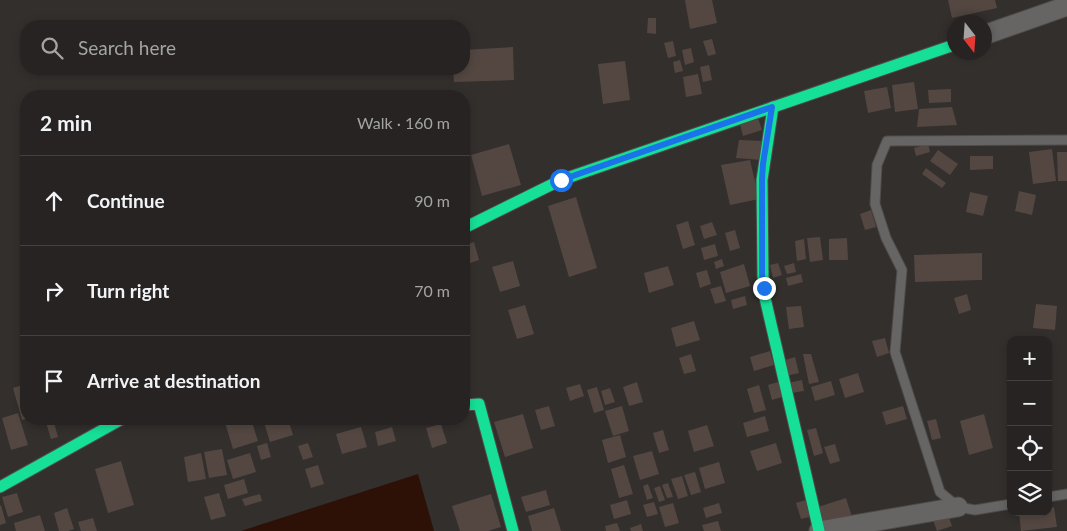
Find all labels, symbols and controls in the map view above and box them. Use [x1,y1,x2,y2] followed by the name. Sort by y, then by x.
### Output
[947,15,992,60] north arrow
[20,20,470,75] search box
[38,34,66,62] icon: search
[78,36,176,59] text: Search here
[40,110,92,135] text: 2 min
[357,113,450,132] text: Walk · 160 m
[550,169,573,192] route start
[40,187,68,215] icon: ahead
[87,189,165,212] text: Continue
[414,191,450,210] text: 90 m
[40,277,68,305] icon: right
[753,277,776,300] route end
[87,279,169,302] text: Turn right
[414,281,450,300] text: 70 m
[1007,336,1052,516] map controls
[1007,336,1052,381] button: +
[40,367,68,395] icon: arrive
[87,369,260,392] text: Arrive at destination
[1007,381,1052,426] button: −
[1007,426,1052,471] button: locate
[1007,471,1052,516] button: layers

